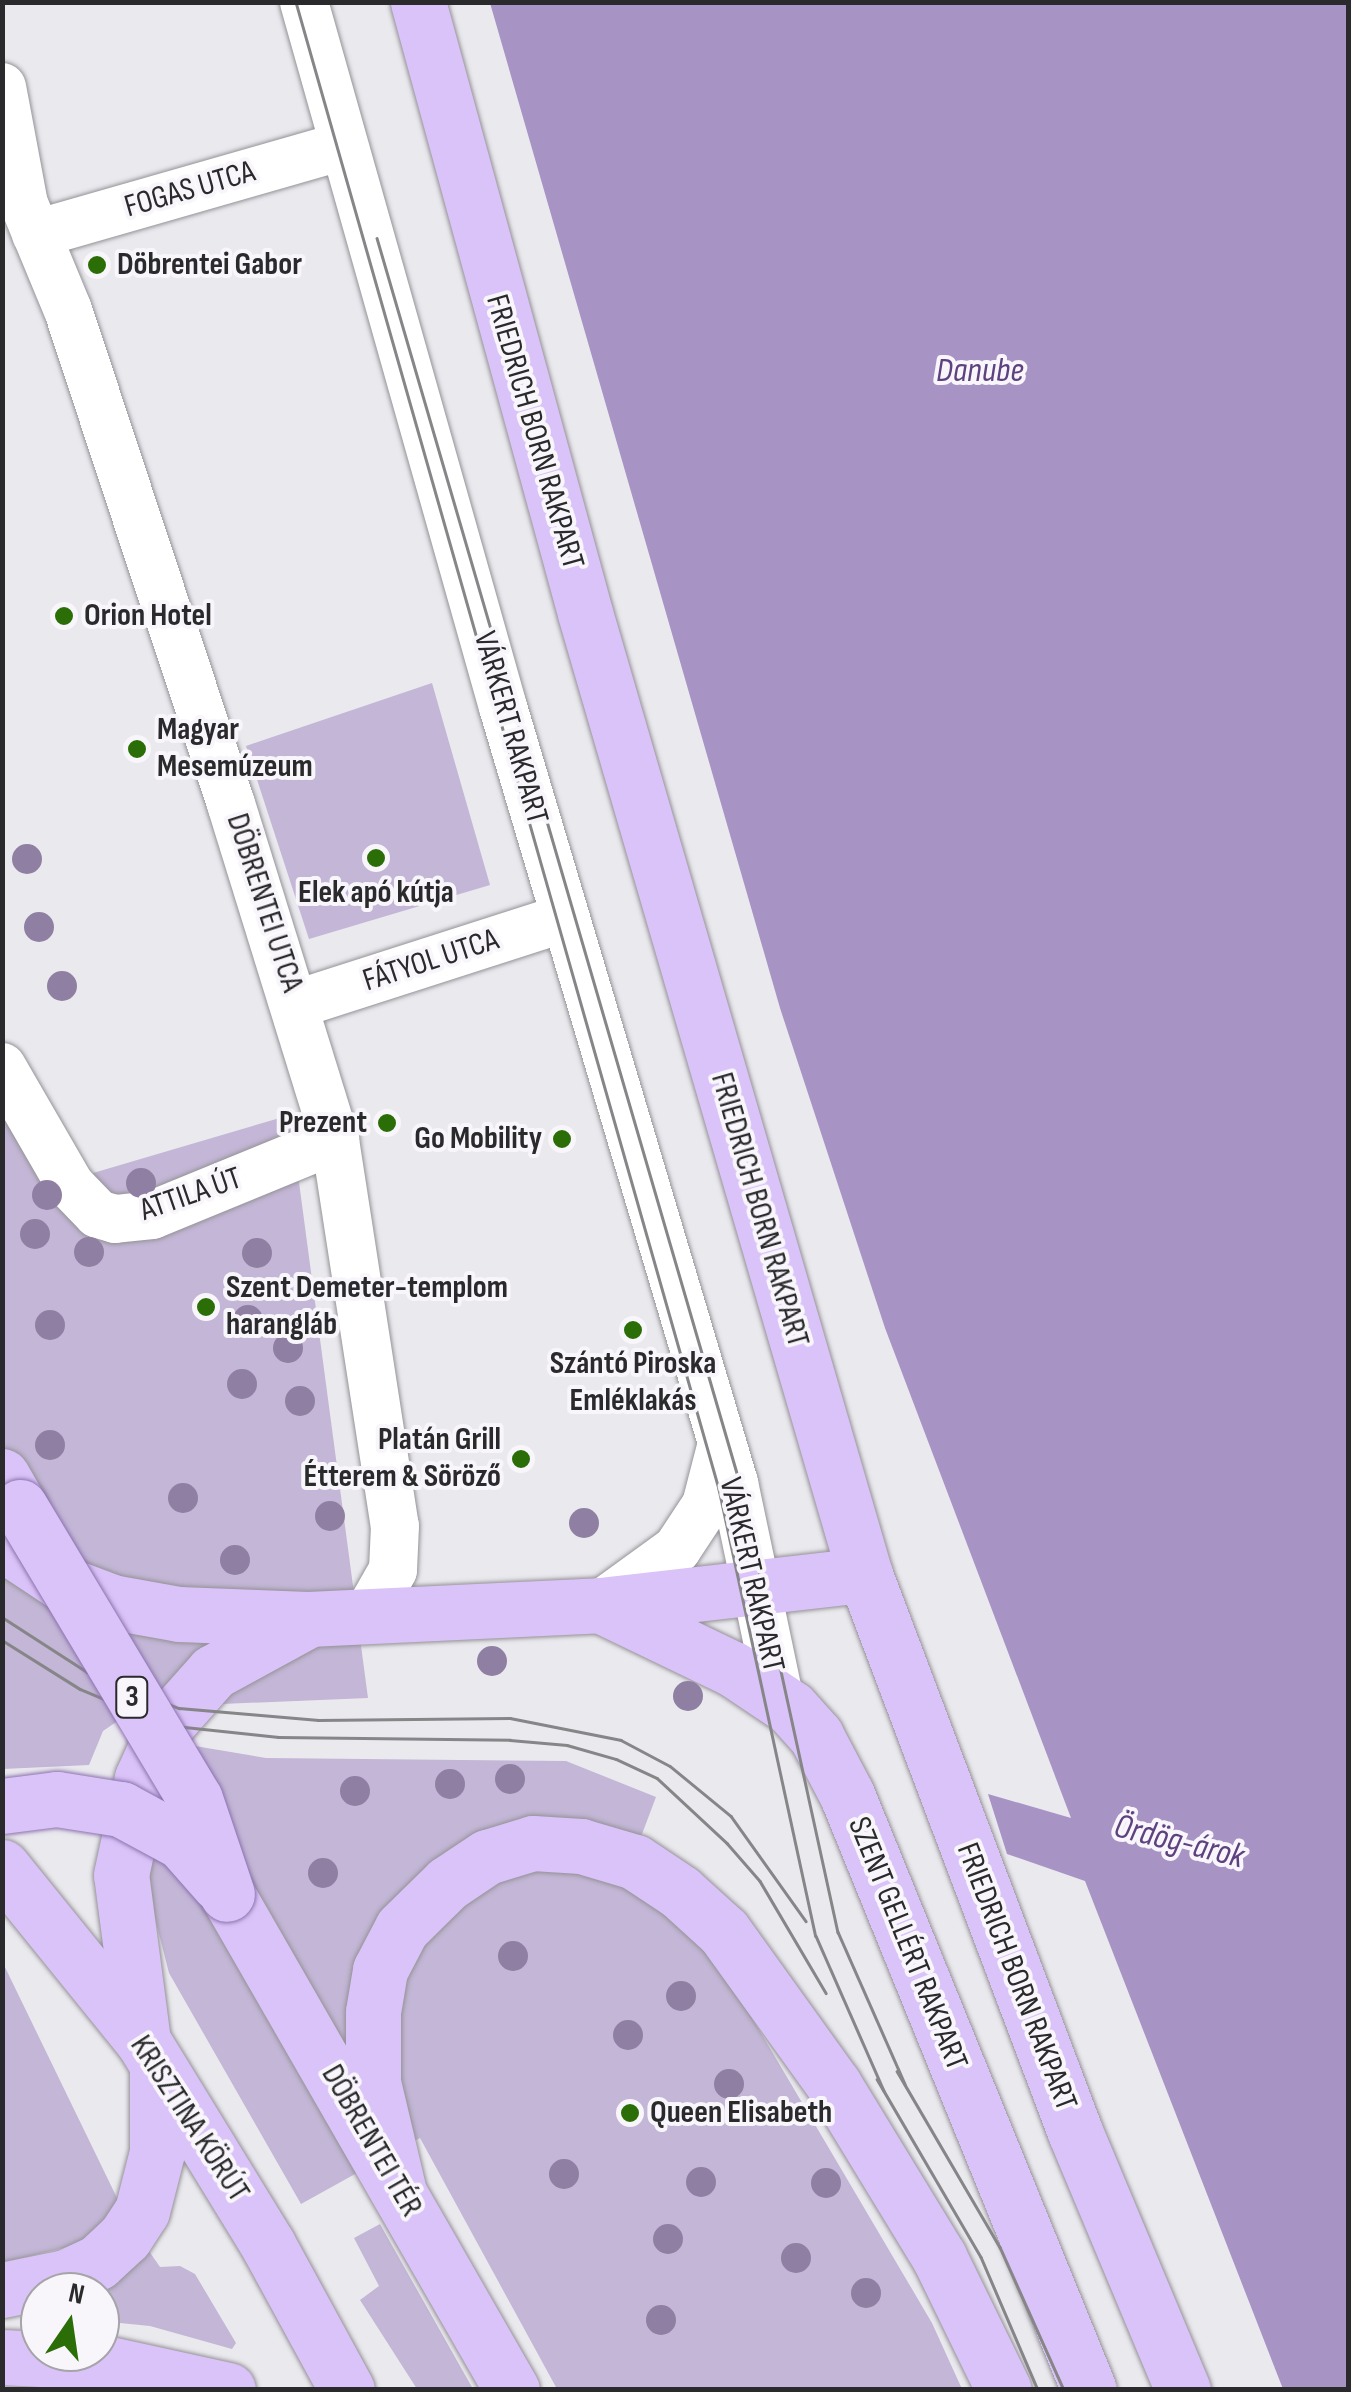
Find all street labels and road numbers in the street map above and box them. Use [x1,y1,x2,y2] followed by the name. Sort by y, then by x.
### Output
[120,153,260,227] street label: FOGAS UTCA
[476,290,592,574] street label: FRIEDRICH BORN RAKPART
[464,627,556,829] street label: VÁRKERT RAKPART
[217,809,311,997] street label: DÖBRENTEI UTCA
[358,921,504,1001] street label: FÁTYOL UTCA
[701,1068,817,1352] street label: FRIEDRICH BORN RAKPART
[135,1160,247,1230] street label: ATTILA ÚT
[710,1474,792,1676] street label: VÁRKERT RAKPART
[114,1672,150,1722] road number: 3
[839,1812,975,2076] street label: SZENT GELLÉRT RAKPART
[947,1838,1085,2116] street label: FRIEDRICH BORN RAKPART
[121,2029,257,2209] street label: KRISZTINA KÖRÚT
[312,2058,430,2224] street label: DÖBRENTEI TÉR

